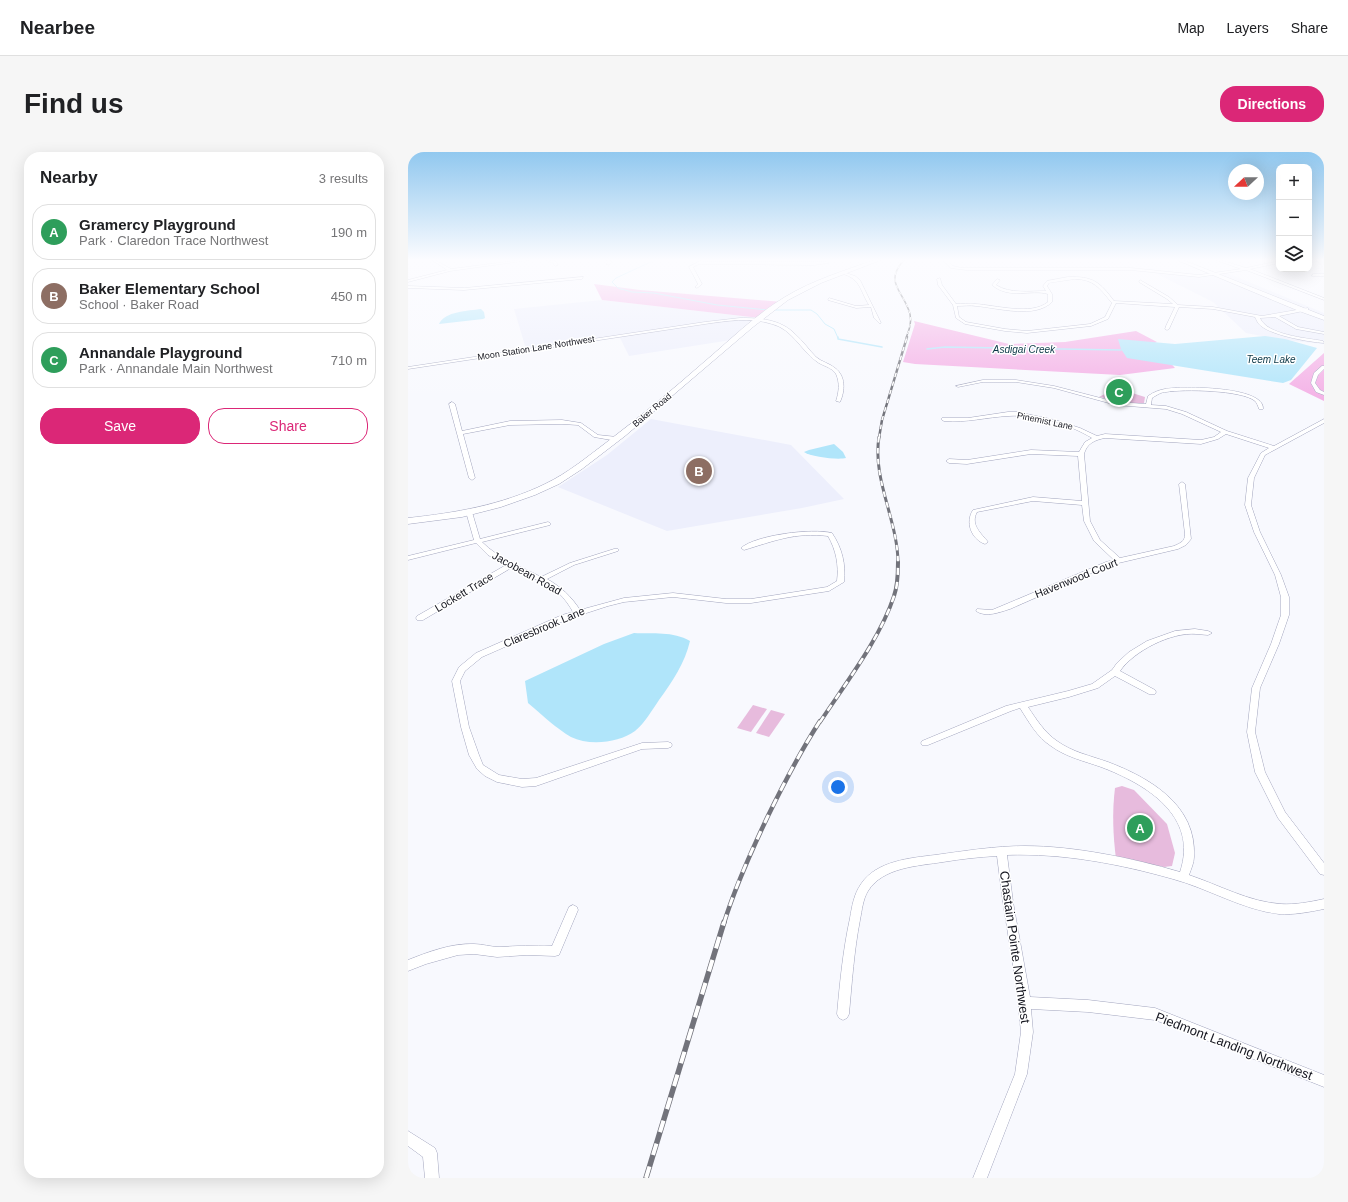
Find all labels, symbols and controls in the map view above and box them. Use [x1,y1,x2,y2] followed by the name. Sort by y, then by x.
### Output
[20,17,95,38] text: Nearbee
[1177,20,1205,36] text: Map
[1227,20,1269,36] text: Layers
[1291,20,1328,36] text: Share
[1220,86,1324,122] button: Directions
[24,88,124,119] text: Find us
[1228,164,1264,200] north arrow
[1276,164,1312,272] map controls
[1276,164,1312,200] button: +
[40,168,98,187] text: Nearby
[319,171,368,186] text: 3 results
[1276,200,1312,236] button: −
[79,216,236,233] text: Gramercy Playground
[49,225,59,240] text: A
[331,225,367,240] text: 190 m
[79,233,268,248] text: Park · Claredon Trace Northwest
[1276,236,1312,272] button: layers
[79,280,260,297] text: Baker Elementary School
[49,289,59,304] text: B
[331,289,367,304] text: 450 m
[79,297,199,312] text: School · Baker Road
[477,334,596,362] street label: Moon Station Lane Northwest
[79,344,242,361] text: Annandale Playground
[992,344,1056,355] water label: Asdigai Creek
[49,353,59,368] text: C
[331,353,367,368] text: 710 m
[1246,354,1296,365] water label: Teem Lake
[79,361,273,376] text: Park · Annandale Main Northwest
[1106,377,1132,407] pin: C
[631,391,673,429] street label: Baker Road
[40,408,200,444] button: Save
[208,408,368,444] button: Share
[1016,410,1074,432] street label: Pinemist Lane
[686,456,712,486] pin: B
[490,549,564,597] street label: Jacobean Road
[1033,556,1119,600] street label: Havenwood Court
[433,570,495,614] street label: Lockett Trace
[502,605,586,649] street label: Claresbrook Lane
[828,777,848,797] your location
[1127,813,1153,843] pin: A
[997,870,1033,1025] street label: Chastain Pointe Northwest
[1153,1009,1315,1083] street label: Piedmont Landing Northwest

